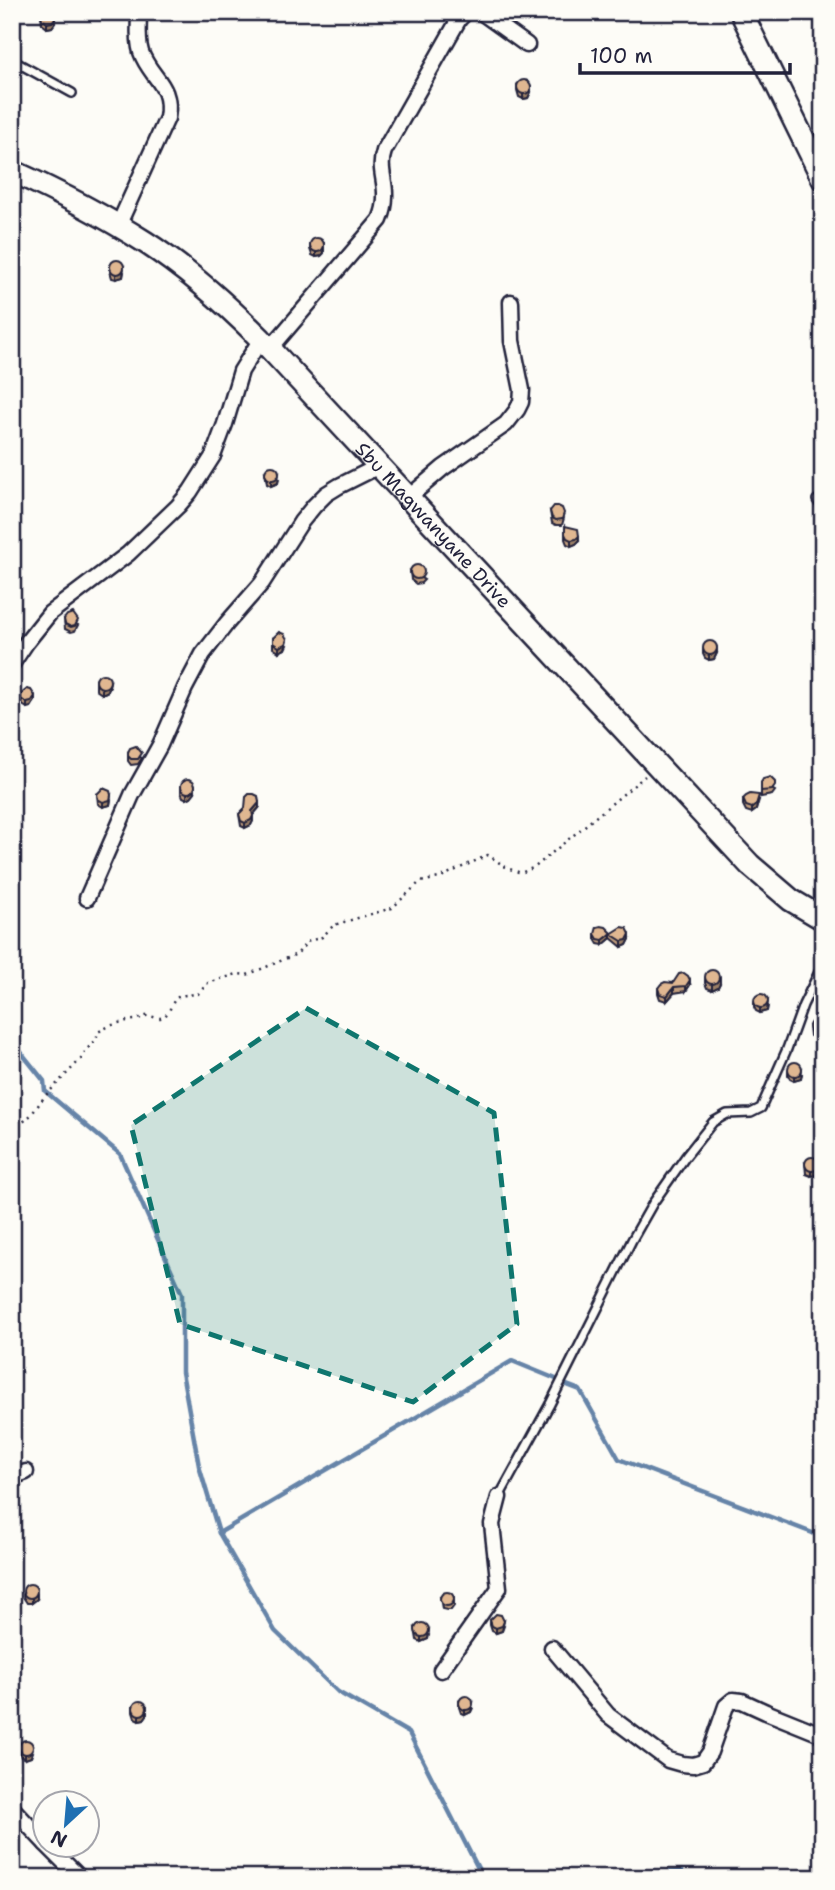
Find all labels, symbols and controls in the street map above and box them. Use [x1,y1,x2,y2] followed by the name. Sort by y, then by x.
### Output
[580,32,790,76] scale bar
[590,42,653,70] text: 100 m
[350,437,517,613] street label: Sbu Magwanyane Drive
[32,1788,102,1858] north arrow
[47,1824,71,1853] text: N

